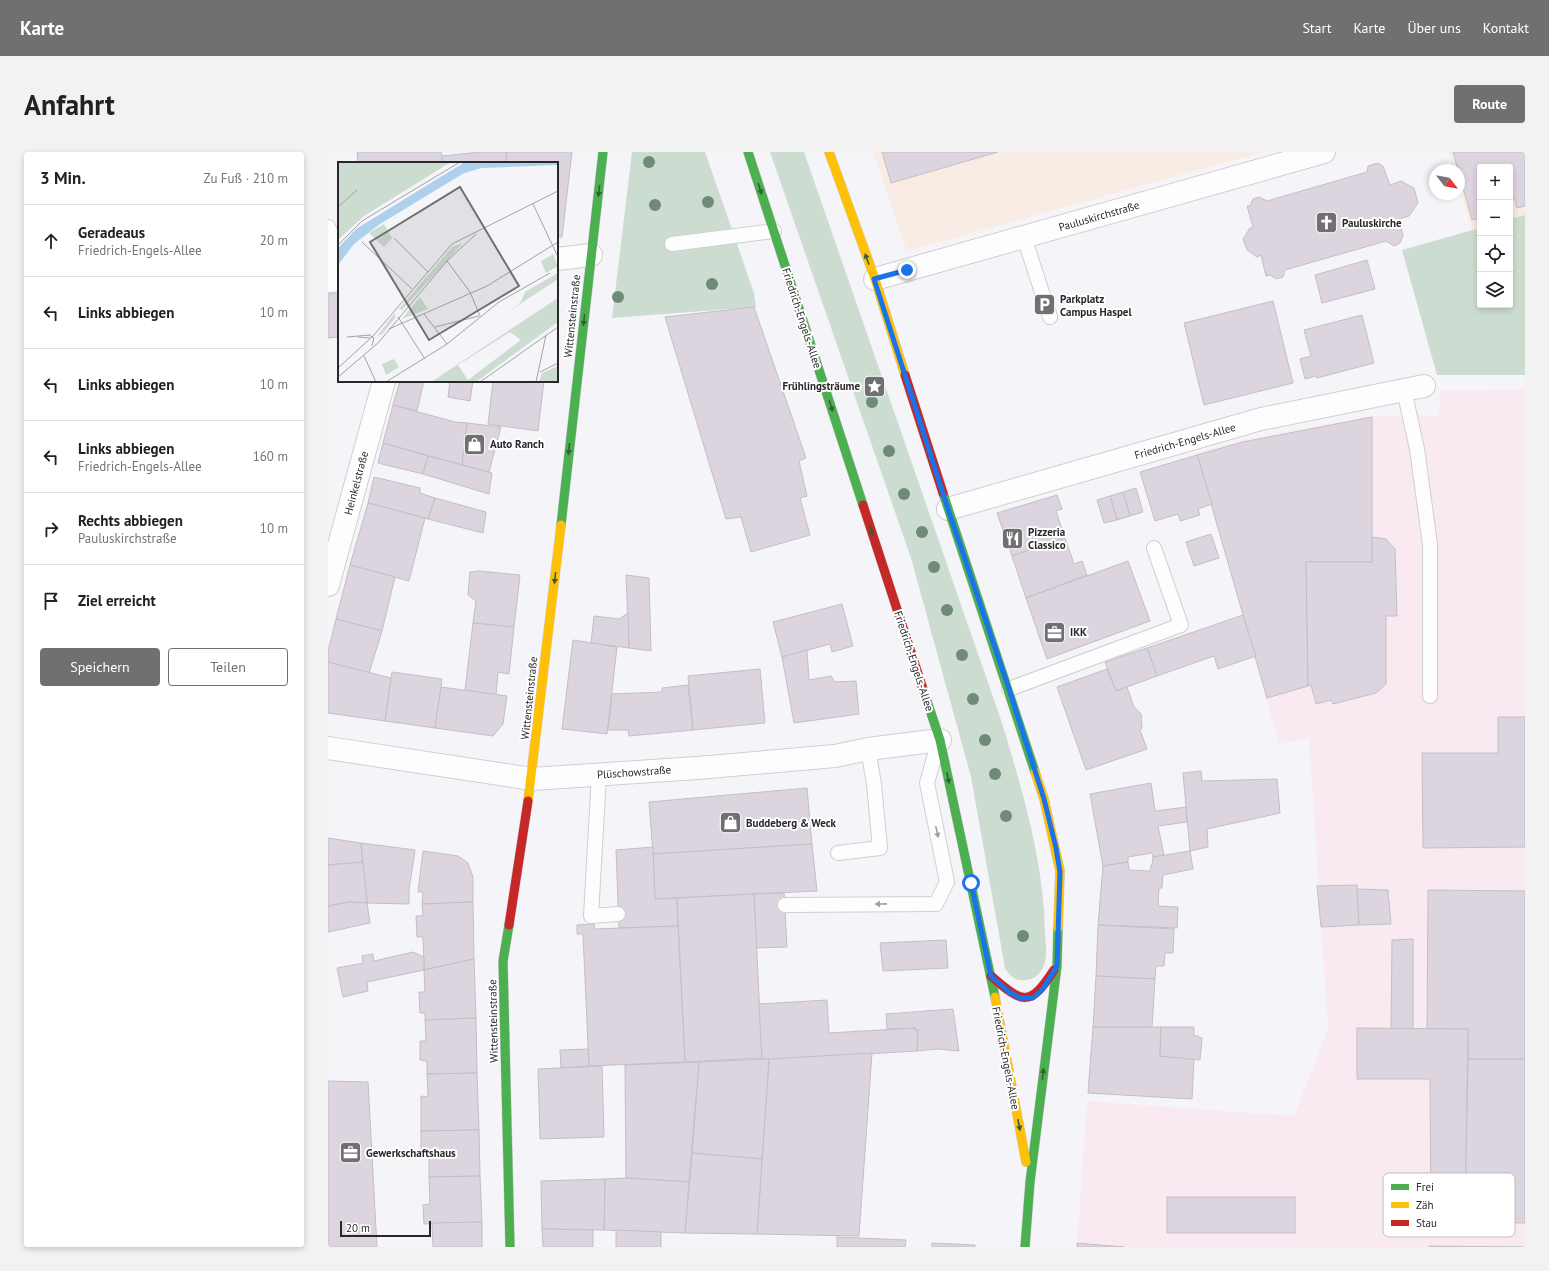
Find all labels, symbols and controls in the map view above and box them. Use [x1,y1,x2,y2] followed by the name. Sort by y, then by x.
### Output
[20,16,64,40] text: Karte
[1302,19,1331,37] text: Start
[1353,19,1385,37] text: Karte
[1407,19,1461,37] text: Über uns
[1483,19,1529,37] text: Kontakt
[1454,85,1525,123] button: Route
[24,86,115,123] text: Anfahrt
[338,162,558,382] inset map
[1429,164,1465,200] north arrow
[1477,164,1513,308] map controls
[1477,164,1513,200] button: +
[40,167,86,189] text: 3 Min.
[204,170,288,187] text: Zu Fuß · 210 m
[757,183,763,195] one-way arrow
[595,185,602,197] one-way arrow
[1057,198,1141,234] street label: Pauluskirchstraße
[1477,200,1513,236] button: −
[1313,210,1339,236] church icon: Pauluskirche
[1342,216,1402,230] place label: Pauluskirche
[78,223,145,242] text: Geradeaus
[40,230,62,252] icon: ahead
[260,232,288,249] text: 20 m
[1477,236,1513,272] button: locate
[78,242,202,259] text: Friedrich-Engels-Allee
[864,252,870,264] one-way arrow
[898,261,916,279] route end
[779,266,825,370] street label: Friedrich-Engels-Allee
[1477,272,1513,308] button: layers
[561,273,583,358] street label: Wittensteinstraße
[1031,292,1057,318] parking icon: Parkplatz Campus Haspel
[1060,292,1132,319] place label: Parkplatz Campus Haspel
[40,302,62,324] icon: left
[78,303,174,322] text: Links abbiegen
[260,304,288,321] text: 10 m
[581,314,587,326] one-way arrow
[862,373,888,399] place icon: Frühlingsträume
[40,374,62,396] icon: left
[78,375,174,394] text: Links abbiegen
[260,376,288,393] text: 10 m
[782,379,860,393] place label: Frühlingsträume
[828,400,834,412] one-way arrow
[1133,420,1238,462] street label: Friedrich-Engels-Allee
[461,431,487,457] shop icon: Auto Ranch
[490,437,544,451] place label: Auto Ranch
[78,439,174,458] text: Links abbiegen
[566,443,573,455] one-way arrow
[40,446,62,468] icon: left
[253,448,288,465] text: 160 m
[341,449,371,516] street label: Heinkelstraße
[78,458,202,475] text: Friedrich-Engels-Allee
[78,511,183,530] text: Rechts abbiegen
[40,518,62,540] icon: right
[260,520,288,537] text: 10 m
[868,524,874,536] one-way arrow
[999,525,1025,551] restaurant icon: Pizzeria Classico
[1028,525,1066,552] place label: Pizzeria Classico
[78,530,177,547] text: Pauluskirchstraße
[552,572,558,584] one-way arrow
[40,590,62,612] icon: arrive
[78,591,156,610] text: Ziel erreicht
[891,609,937,713] street label: Friedrich-Engels-Allee
[1041,619,1067,645] office icon: IKK
[1070,625,1087,639] place label: IKK
[40,648,160,686] button: Speichern
[168,648,288,686] button: Teilen
[518,655,540,740] street label: Wittensteinstraße
[596,762,672,782] street label: Plüschowstraße
[946,772,952,784] one-way arrow
[718,810,744,836] shop icon: Buddeberg & Weck
[746,816,837,830] place label: Buddeberg & Weck
[935,826,941,838] one-way arrow
[962,874,980,892] route start
[874,901,887,907] one-way arrow
[485,979,501,1063] street label: Wittensteinstraße
[989,1005,1023,1111] street label: Friedrich-Engels-Allee
[1040,1068,1046,1080] one-way arrow
[1016,1119,1022,1131] one-way arrow
[337,1140,363,1166] office icon: Gewerkschaftshaus
[366,1146,456,1160] place label: Gewerkschaftshaus
[1383,1173,1515,1237] legend
[1416,1180,1434,1194] text: Frei
[1416,1198,1433,1212] text: Zäh
[1416,1216,1437,1230] text: Stau
[340,1219,431,1238] scale bar
[346,1221,370,1235] text: 20 m

